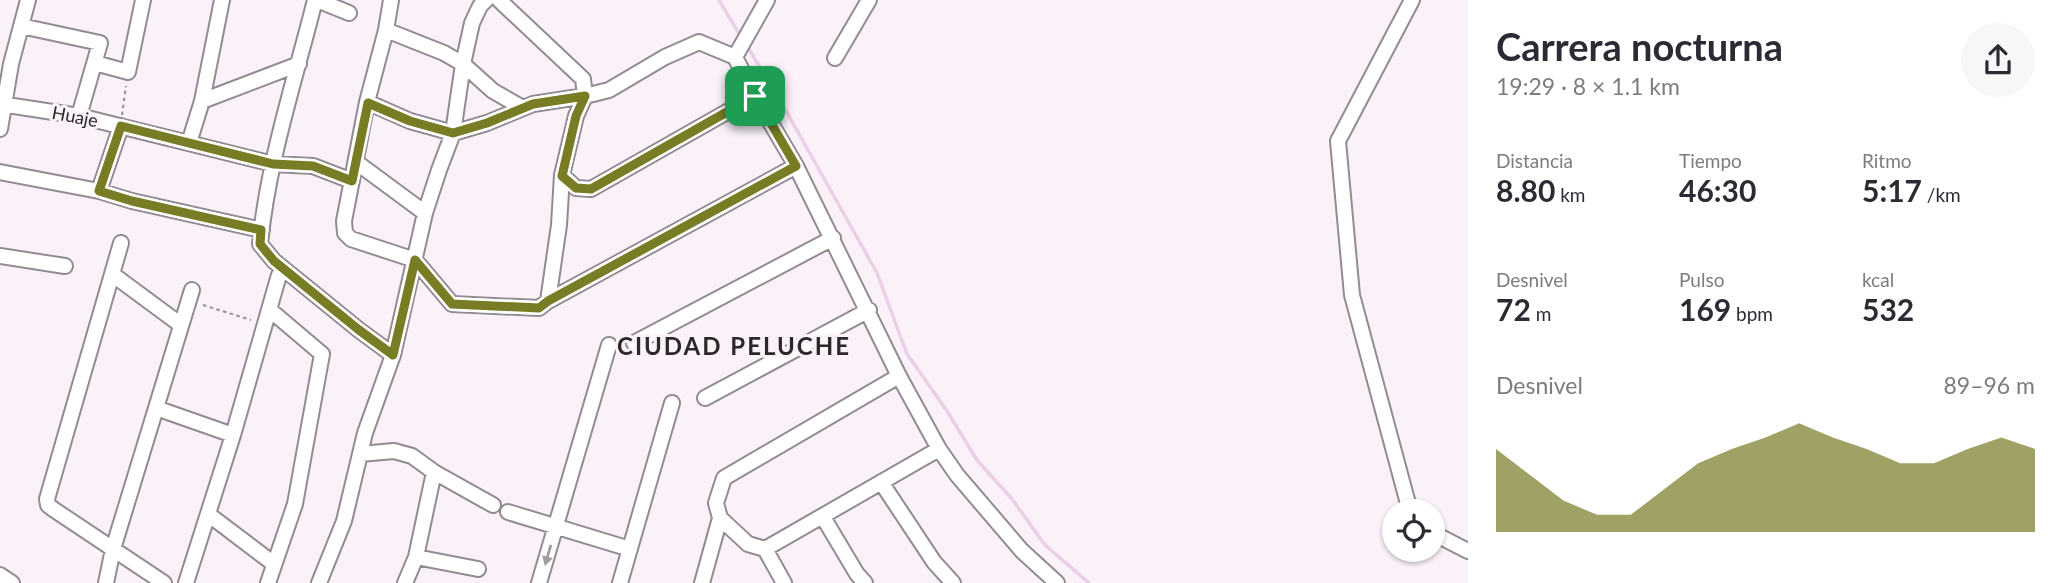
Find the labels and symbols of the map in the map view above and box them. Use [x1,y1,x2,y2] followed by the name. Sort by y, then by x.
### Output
[725,66,785,126] pin
[50,101,100,131] street label: Huaje
[617,331,851,360] district label: CIUDAD PELUCHE
[542,545,552,566] one-way arrow

